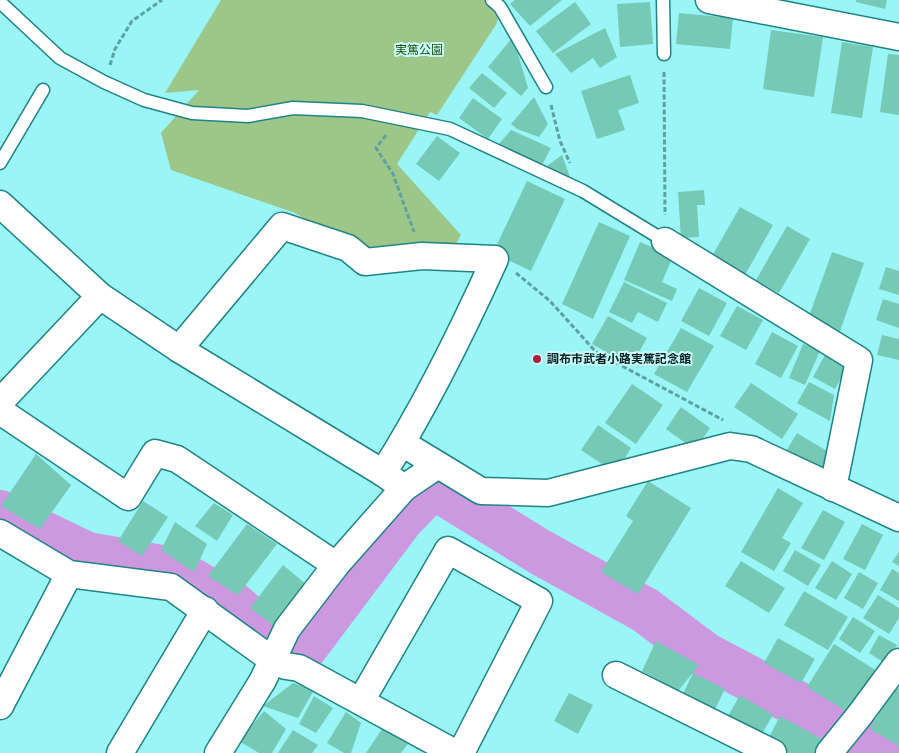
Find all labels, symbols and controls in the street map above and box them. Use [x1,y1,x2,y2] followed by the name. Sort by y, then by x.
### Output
[395,42,443,57] park label: 実篤公園
[547,351,691,366] place label: 調布市武者小路実篤記念館
[531,353,543,365] marker: 調布市武者小路実篤記念館

